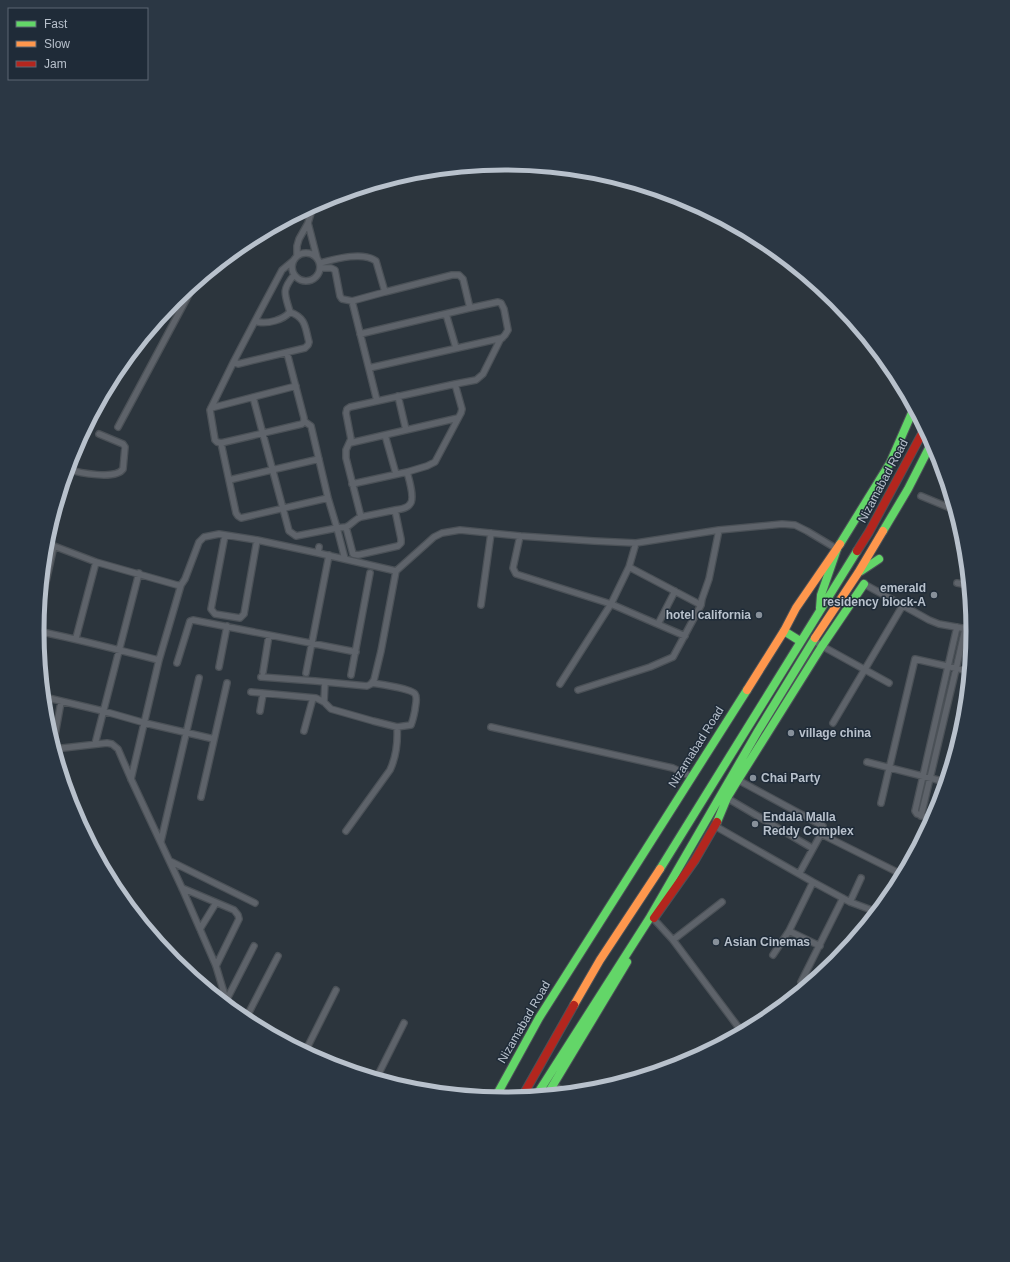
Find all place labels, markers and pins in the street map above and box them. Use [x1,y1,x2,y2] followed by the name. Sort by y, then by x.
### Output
[823,581,926,609] place label: emerald residency block-A
[929,590,939,600] marker: emerald residency block-A
[666,608,751,622] place label: hotel california
[754,610,764,620] marker: hotel california
[799,726,871,740] place label: village china
[786,728,796,738] marker: village china
[761,771,821,785] place label: Chai Party
[748,773,758,783] marker: Chai Party
[763,810,854,838] place label: Endala Malla Reddy Complex
[750,819,760,829] marker: Endala Malla Reddy Complex
[724,935,810,949] place label: Asian Cinemas
[711,937,721,947] marker: Asian Cinemas

